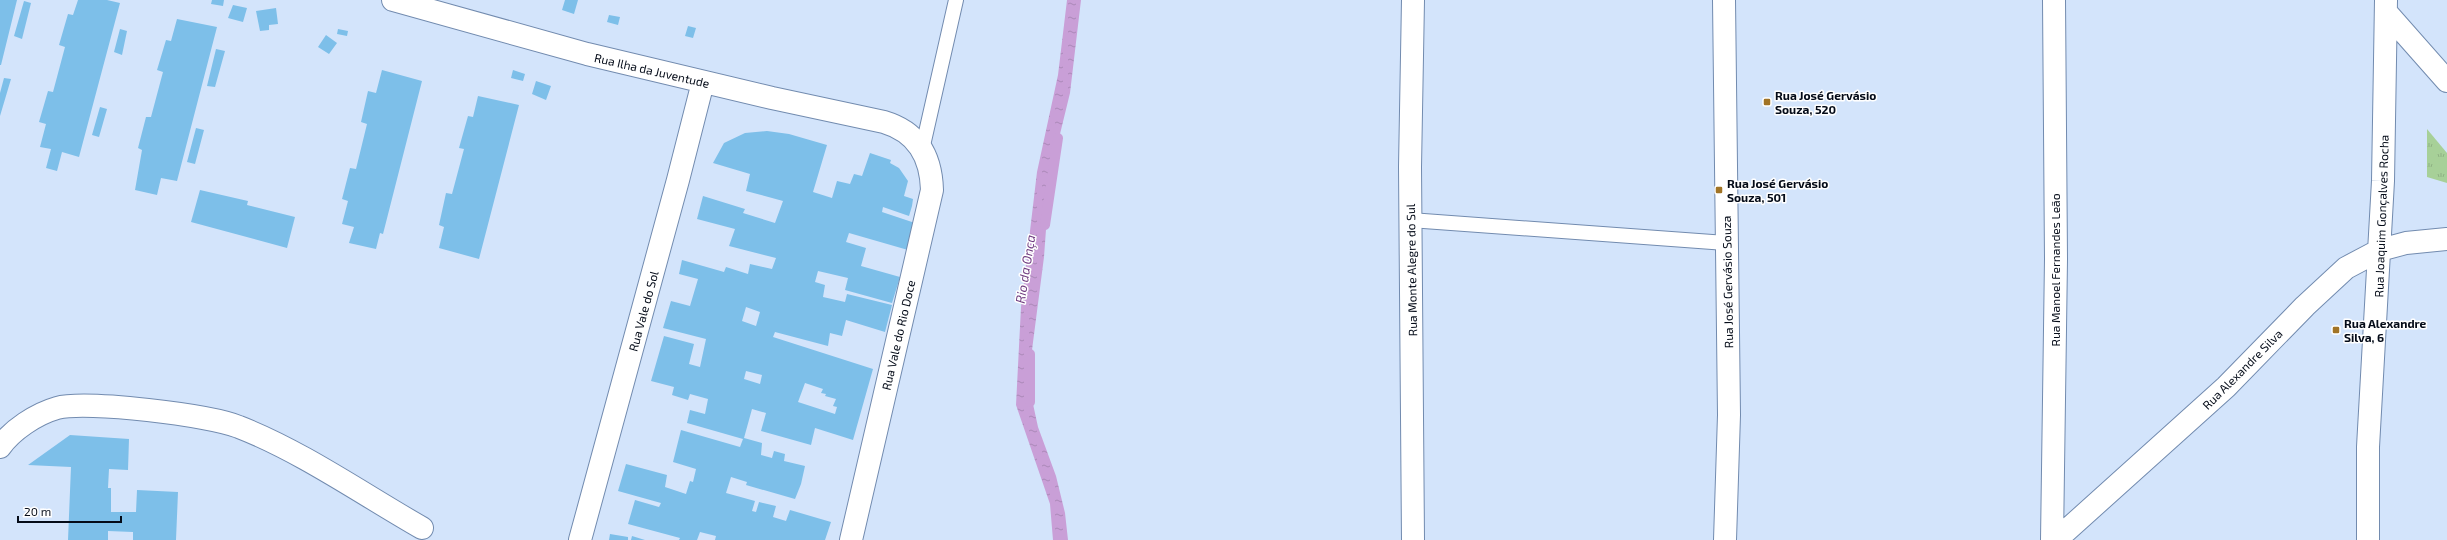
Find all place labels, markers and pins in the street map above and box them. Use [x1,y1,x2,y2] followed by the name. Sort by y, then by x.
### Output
[1775,88,1876,116] place label: Rua José Gervásio Souza, 520
[1762,97,1772,107] marker: Rua José Gervásio Souza, 520
[1727,176,1828,204] place label: Rua José Gervásio Souza, 501
[1714,185,1724,195] marker: Rua José Gervásio Souza, 501
[2344,316,2427,344] place label: Rua Alexandre Silva, 6
[2331,325,2341,335] marker: Rua Alexandre Silva, 6

